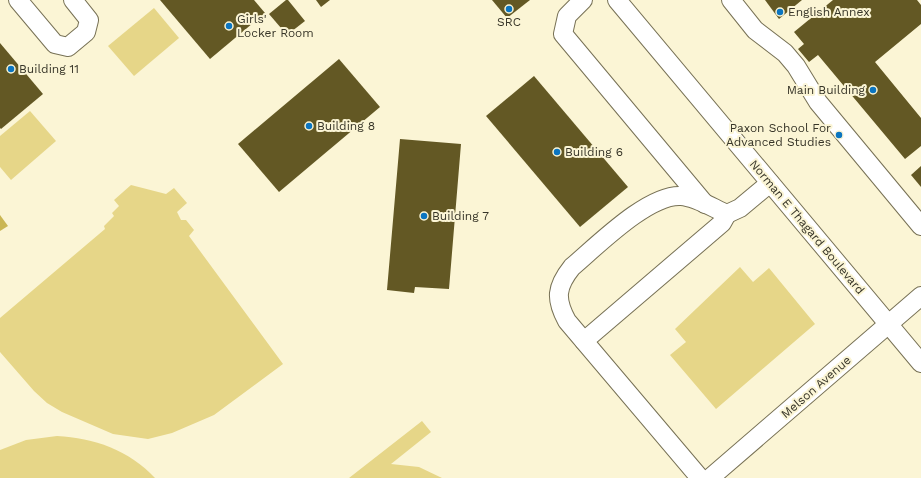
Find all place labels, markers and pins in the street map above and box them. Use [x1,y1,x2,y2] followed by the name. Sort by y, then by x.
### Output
[504,4,514,14] marker: SRC
[788,5,870,19] place label: English Annex
[775,7,785,17] marker: English Annex
[237,12,314,40] place label: Girls' Locker Room
[497,15,521,29] place label: SRC
[224,21,234,31] marker: Girls' Locker Room
[19,62,79,76] place label: Building 11
[6,64,16,74] marker: Building 11
[787,83,866,97] place label: Main Building
[868,85,878,95] marker: Main Building
[317,119,375,133] place label: Building 8
[304,121,314,131] marker: Building 8
[726,121,831,149] place label: Paxon School For Advanced Studies
[834,130,844,140] marker: Paxon School For Advanced Studies
[565,145,623,159] place label: Building 6
[552,147,562,157] marker: Building 6
[432,209,489,223] place label: Building 7
[419,211,429,221] marker: Building 7

